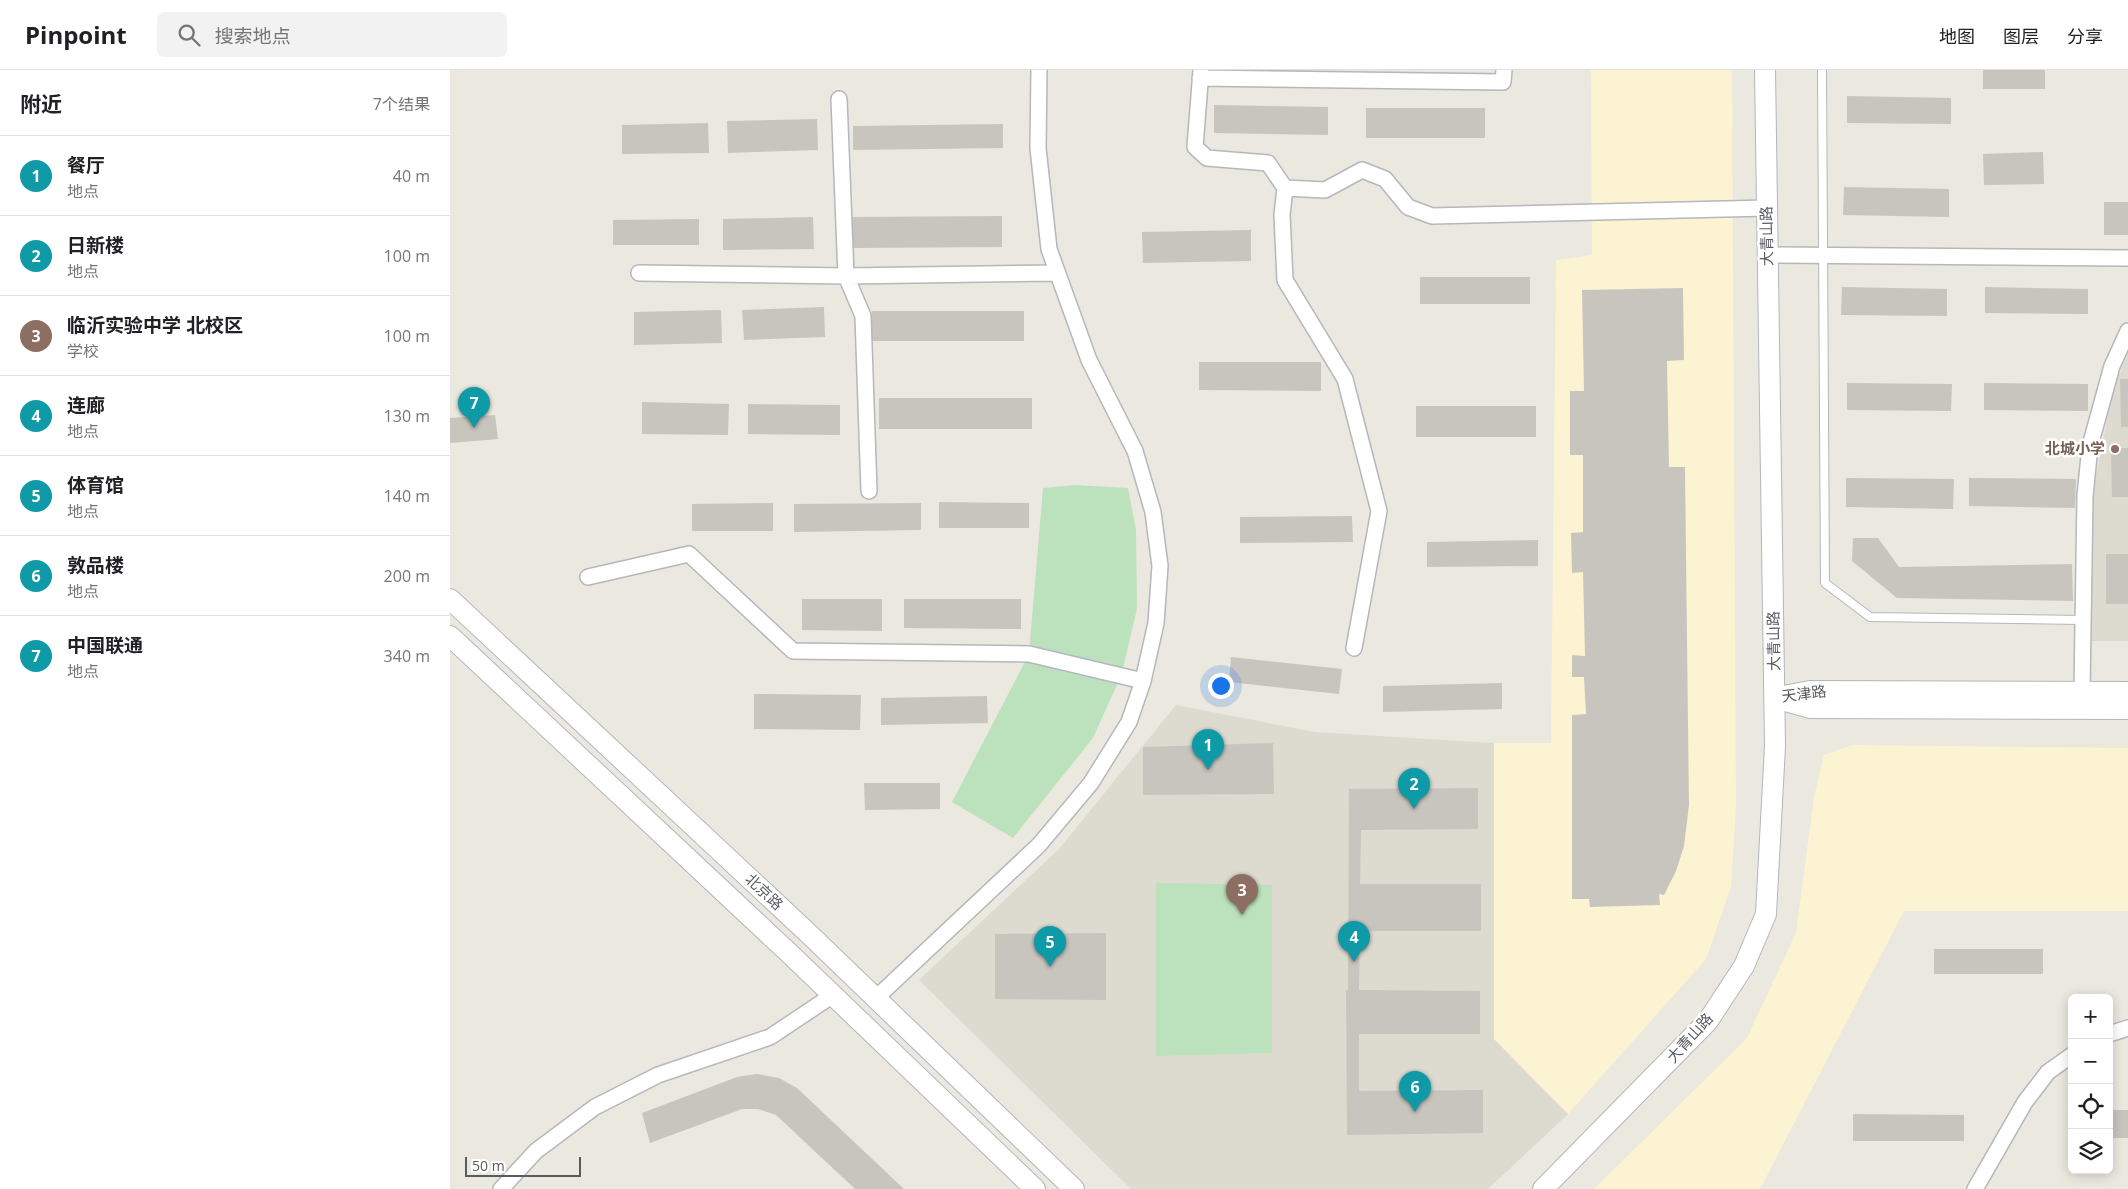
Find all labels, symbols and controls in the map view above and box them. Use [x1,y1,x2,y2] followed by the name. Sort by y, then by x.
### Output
[157,12,507,57] search box
[25,18,127,51] text: Pinpoint
[175,21,203,49] icon: search
[215,23,291,49] text: 搜索地点
[1939,24,1975,48] text: 地图
[2003,24,2039,48] text: 图层
[2067,24,2103,48] text: 分享
[20,90,62,118] text: 附近
[373,93,430,115] text: 7个结果
[67,152,105,178] text: 餐厅
[31,165,41,187] text: 1
[393,165,430,187] text: 40 m
[67,180,99,202] text: 地点
[1755,206,1777,266] street label: 大青山路
[67,232,124,258] text: 日新楼
[31,245,41,267] text: 2
[384,245,430,267] text: 100 m
[67,260,99,282] text: 地点
[67,312,243,338] text: 临沂实验中学 北校区
[31,325,41,347] text: 3
[384,325,430,347] text: 100 m
[67,340,99,362] text: 学校
[458,387,490,428] pin: 7
[67,392,105,418] text: 连廊
[31,405,41,427] text: 4
[384,405,430,427] text: 130 m
[67,420,99,442] text: 地点
[2045,438,2105,458] place label: 北城小学
[2109,443,2121,455] marker: 北城小学
[67,472,124,498] text: 体育馆
[31,485,41,507] text: 5
[384,485,430,507] text: 140 m
[67,500,99,522] text: 地点
[67,552,124,578] text: 敦品楼
[31,565,41,587] text: 6
[384,565,430,587] text: 200 m
[67,580,99,602] text: 地点
[1762,611,1784,671] street label: 大青山路
[67,632,143,658] text: 中国联通
[31,645,41,667] text: 7
[384,645,430,667] text: 340 m
[67,660,99,682] text: 地点
[1208,673,1234,699] your location
[1780,680,1827,706] street label: 天津路
[1192,729,1224,770] pin: 1
[1398,768,1430,809] pin: 2
[741,869,788,914] street label: 北京路
[1226,874,1258,915] pin: 3
[1338,921,1370,962] pin: 4
[1034,926,1066,967] pin: 5
[2068,994,2113,1174] map controls
[2068,994,2113,1039] button: +
[1662,1008,1717,1066] street label: 大青山路
[2068,1039,2113,1084] button: −
[1399,1071,1431,1112] pin: 6
[2068,1084,2113,1129] button: locate
[2068,1129,2113,1174] button: layers
[465,1154,581,1177] scale bar
[472,1156,505,1175] text: 50 m

